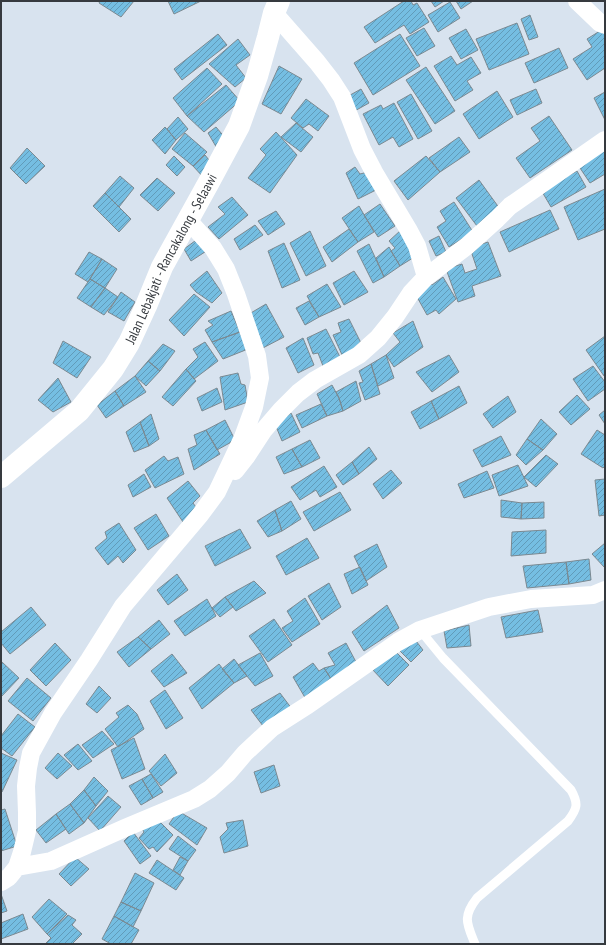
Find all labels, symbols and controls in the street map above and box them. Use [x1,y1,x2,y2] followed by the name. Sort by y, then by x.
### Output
[121,171,221,347] street label: Jalan Lebakjati - Rancakalong - Selaawi

